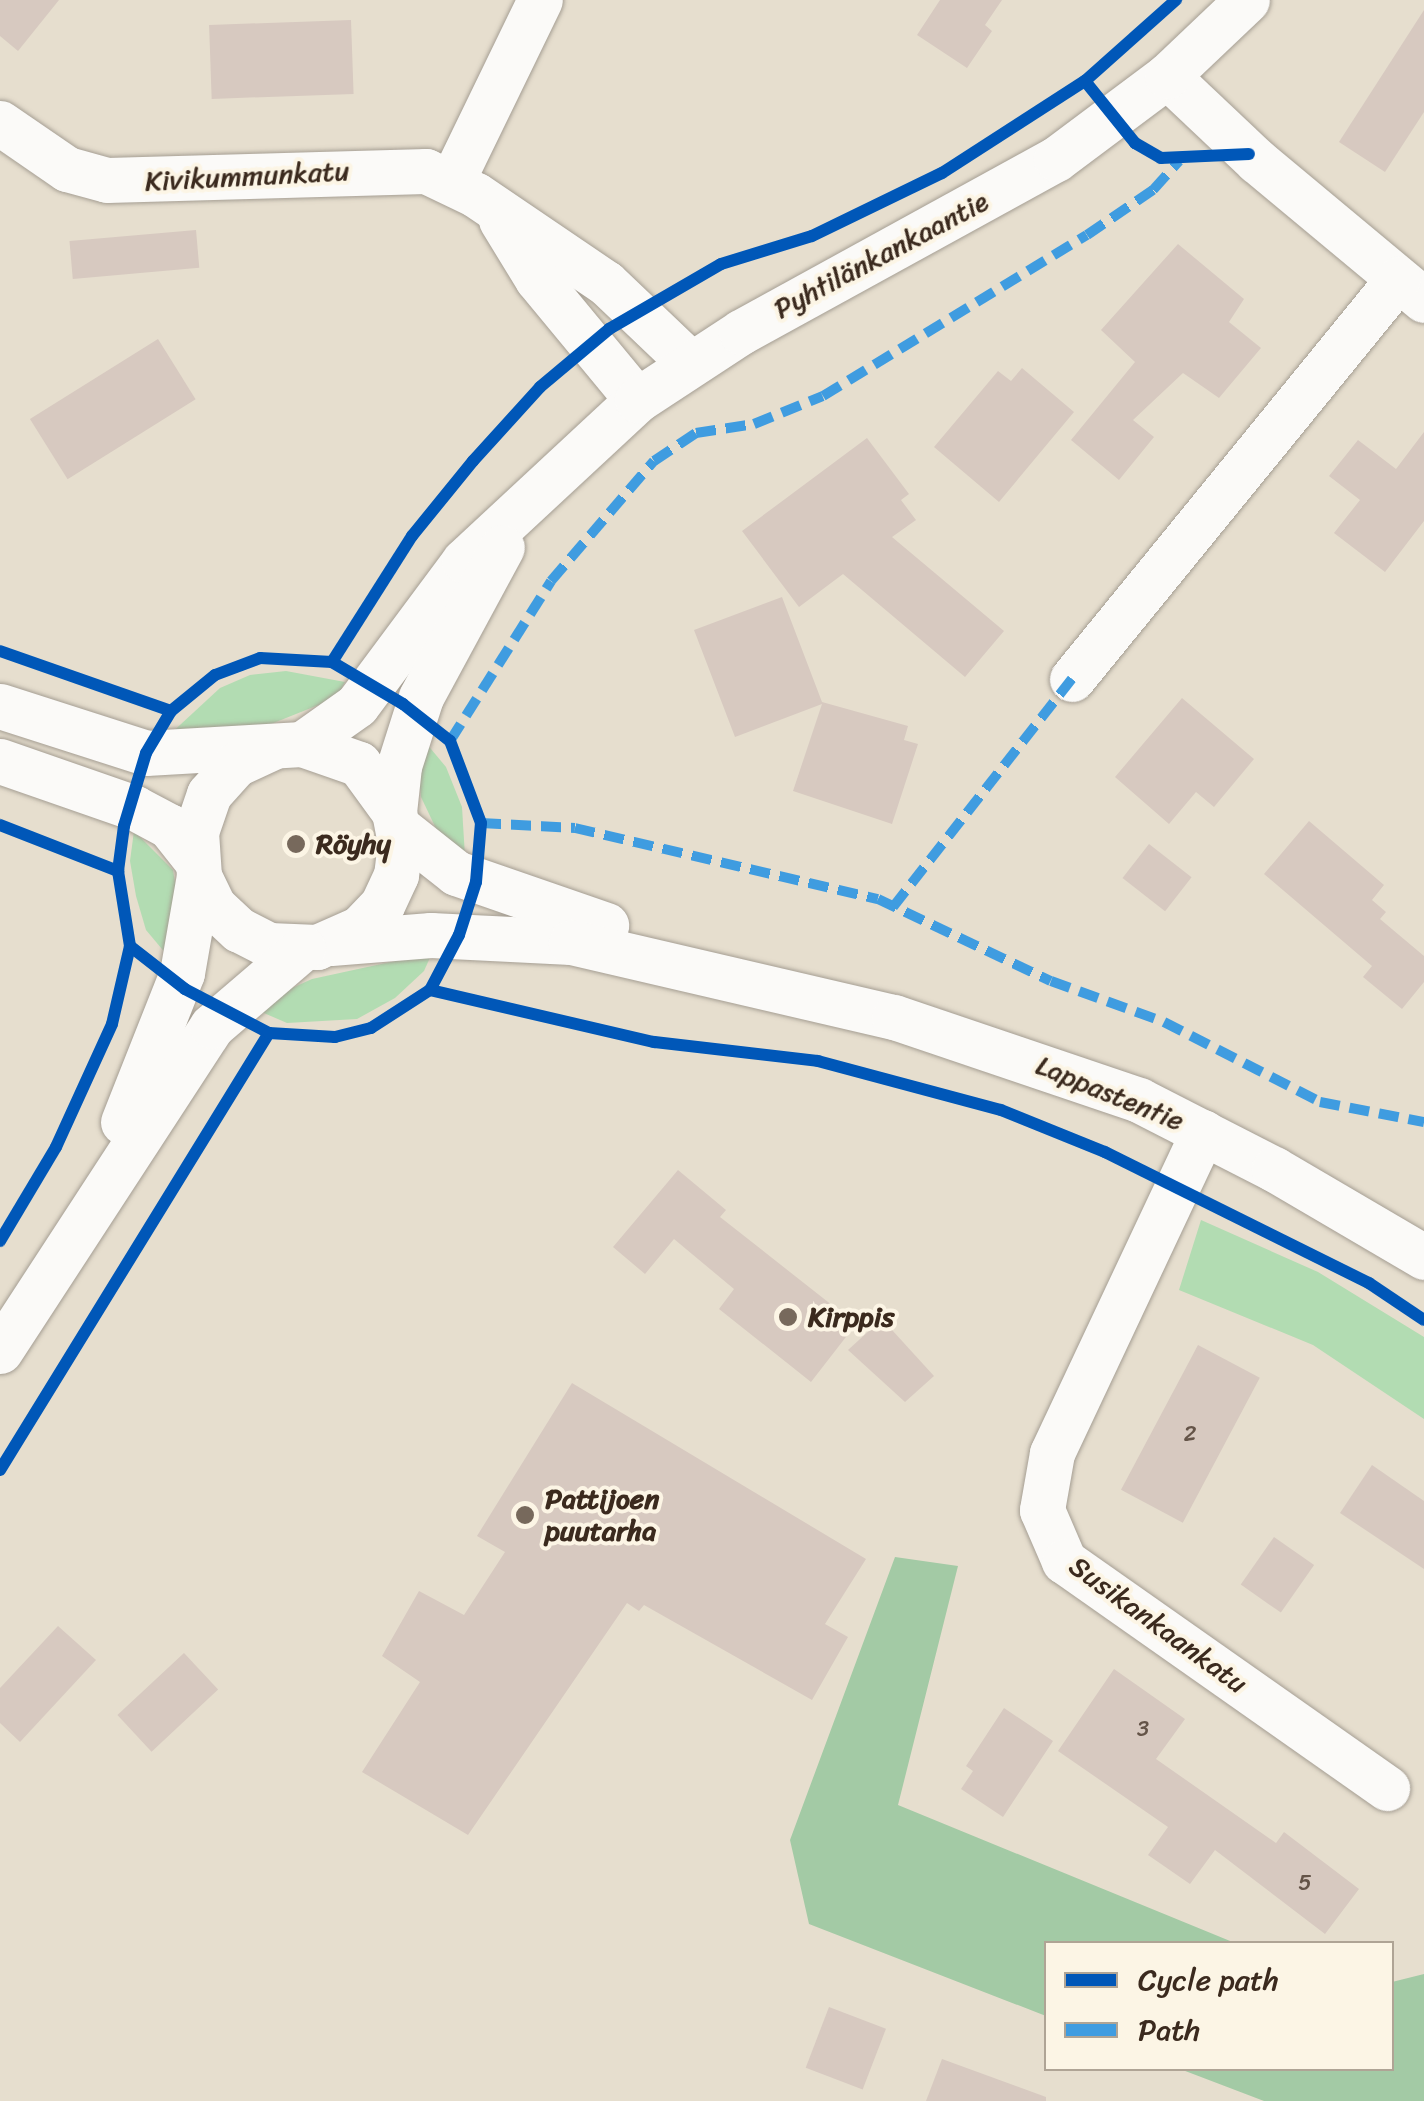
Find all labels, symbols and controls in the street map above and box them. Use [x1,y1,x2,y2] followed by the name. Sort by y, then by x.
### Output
[144,154,350,198] street label: Kivikummunkatu
[768,184,994,326] street label: Pyhtilänkankaantie
[316,827,391,861] place label: Röyhy
[285,833,307,855] marker: Röyhy
[1031,1048,1189,1138] street label: Lappastentie
[808,1300,894,1334] place label: Kirppis
[777,1306,799,1328] marker: Kirppis
[1184,1421,1196,1447] house number: 2
[545,1482,659,1548] place label: Pattijoen puutarha
[514,1504,536,1526] marker: Pattijoen puutarha
[1063,1549,1253,1701] street label: Susikankaankatu
[1137,1716,1149,1742] house number: 3
[1298,1870,1312,1896] house number: 5
[1044,1941,1394,2071] legend
[1138,1953,1279,2007] text: Cycle path
[1138,2003,1200,2057] text: Path

